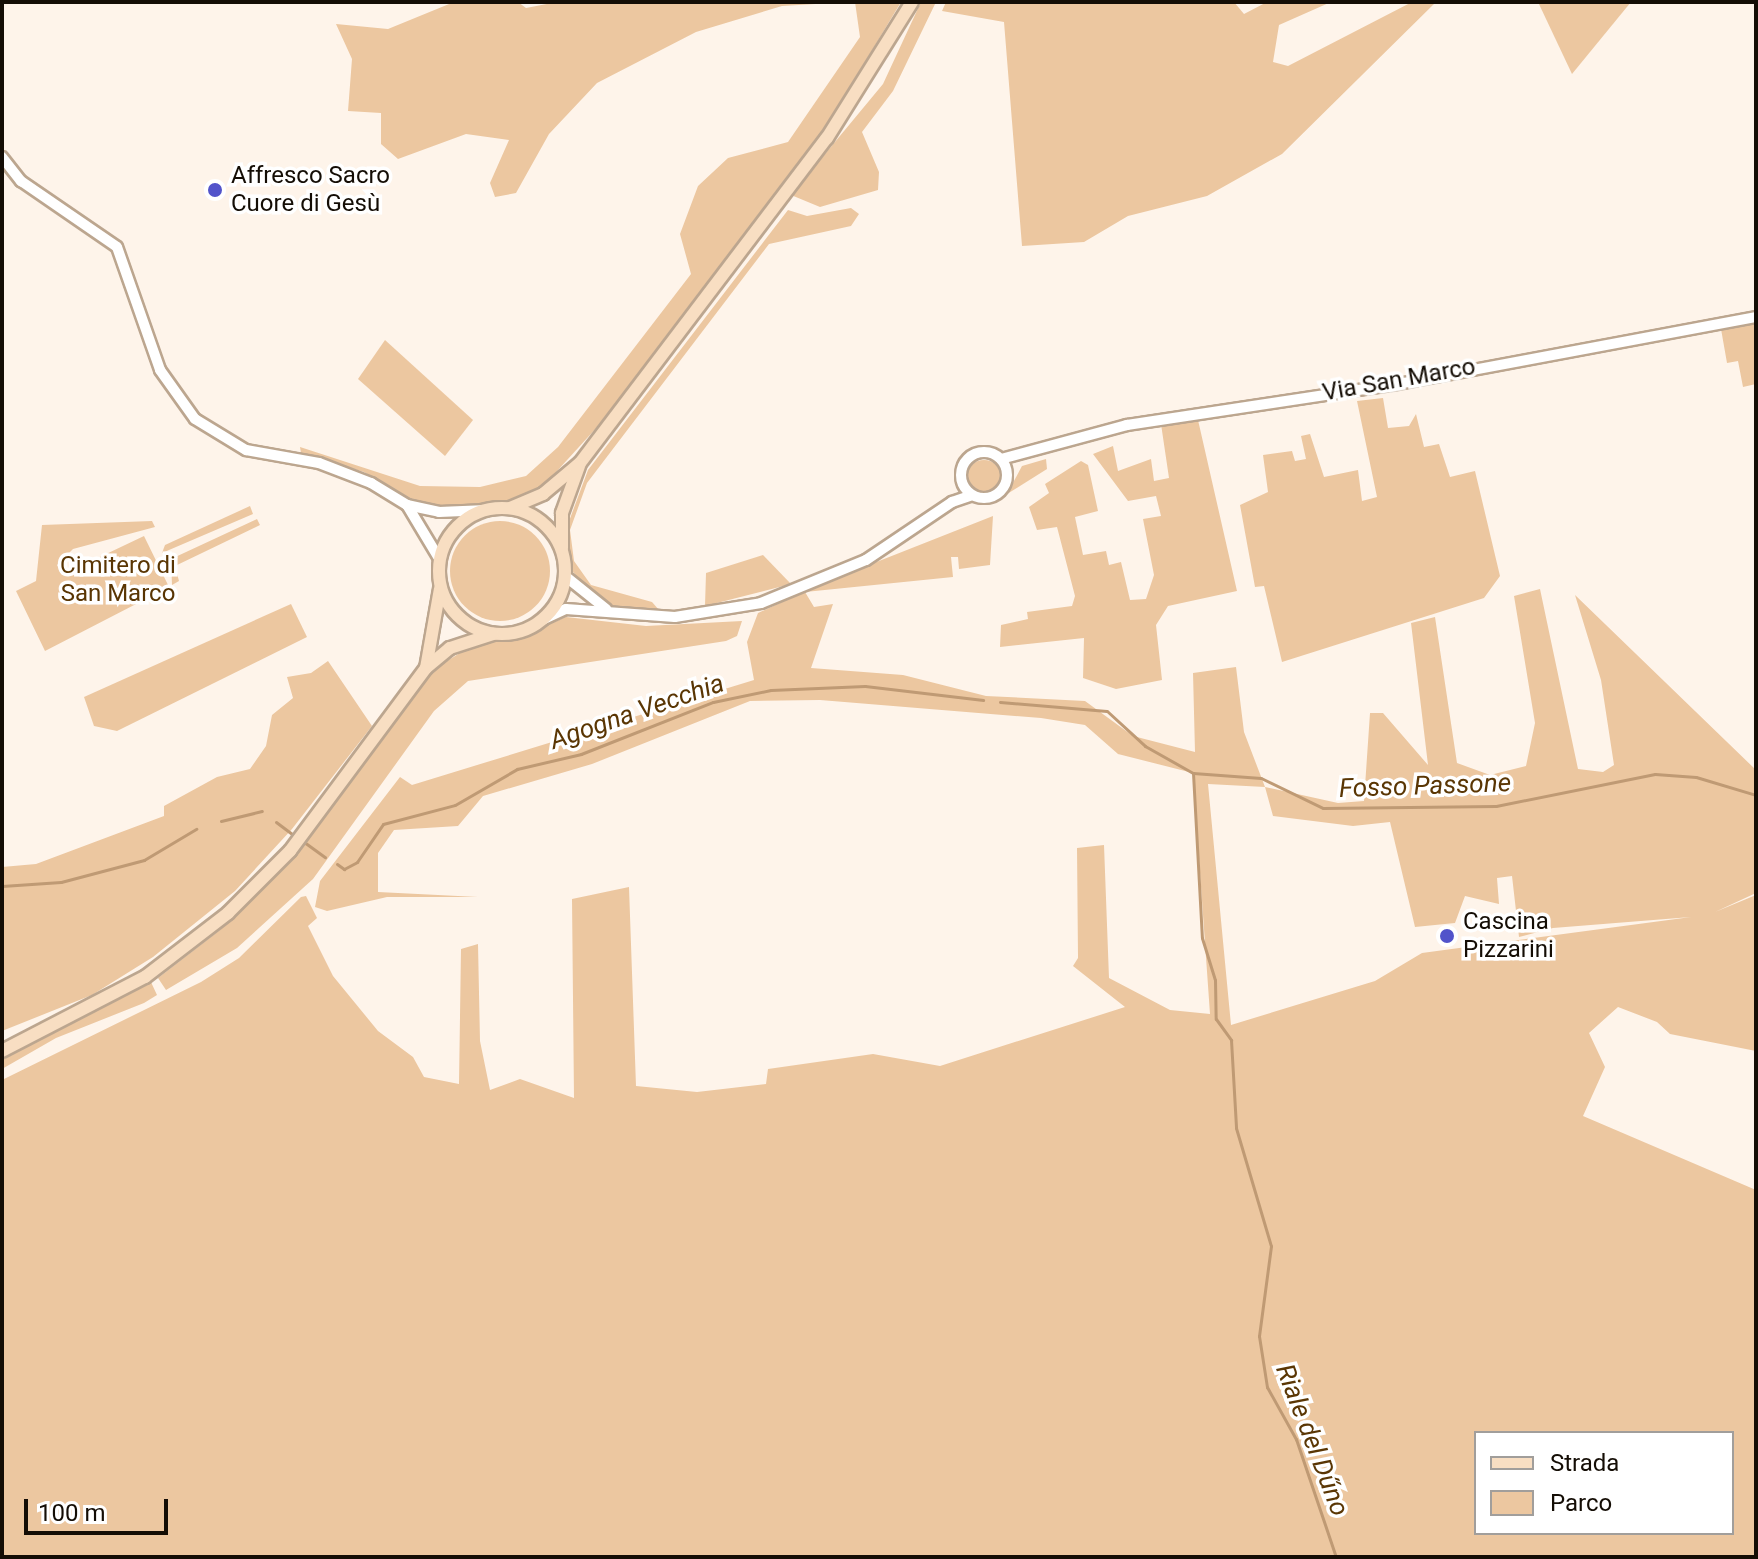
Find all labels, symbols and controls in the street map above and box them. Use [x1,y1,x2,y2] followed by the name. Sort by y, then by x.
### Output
[231,162,390,218] place label: Affresco Sacro Cuore di Gesù
[206,181,224,199] marker: Affresco Sacro Cuore di Gesù
[1320,352,1478,408] street label: Via San Marco
[60,552,176,608] park label: Cimitero di San Marco
[546,668,728,756] water label: Agogna Vecchia
[1338,767,1512,805] water label: Fosso Passone
[1463,908,1554,964] place label: Cascina Pizzarini
[1438,927,1456,945] marker: Cascina Pizzarini
[1269,1360,1355,1520] water label: Riale del Dűno
[1474,1431,1734,1535] legend
[1550,1449,1619,1477] text: Strada
[28,1483,172,1533] scale bar
[1550,1489,1612,1517] text: Parco
[38,1499,105,1527] text: 100 m

